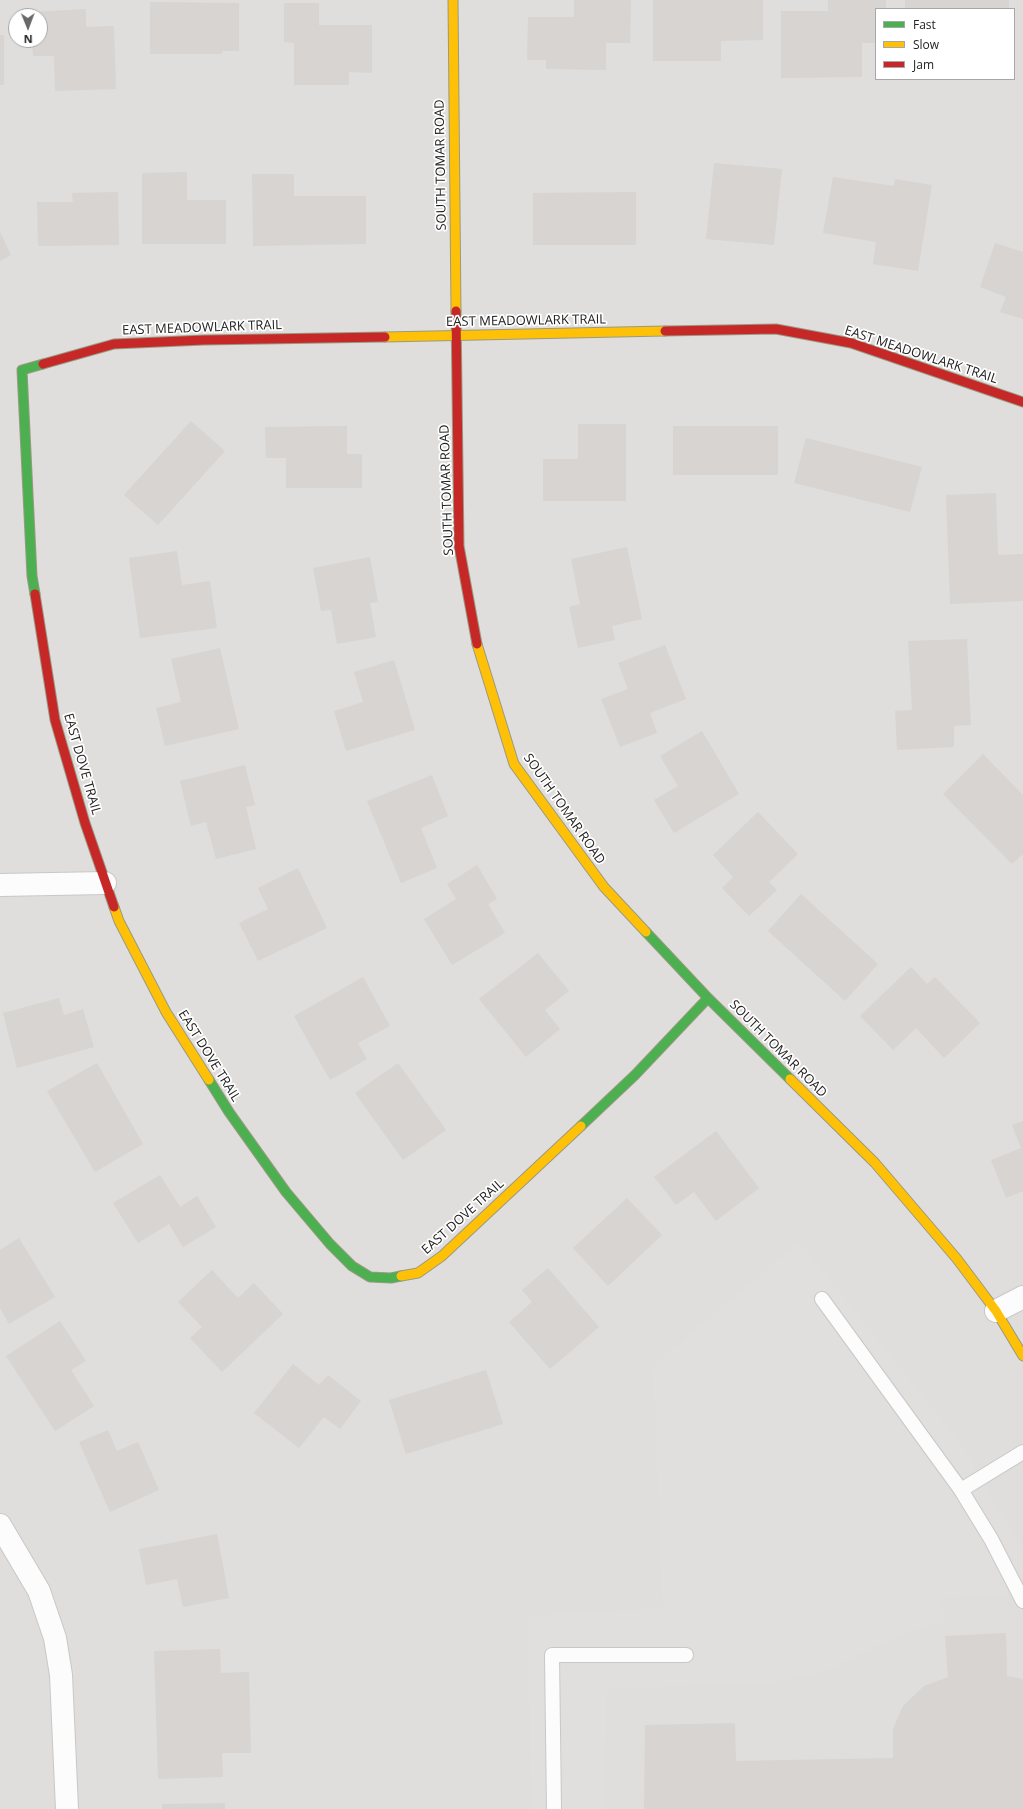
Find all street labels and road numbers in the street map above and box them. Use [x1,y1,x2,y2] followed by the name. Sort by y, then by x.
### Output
[432,99,450,231] street label: SOUTH TOMAR ROAD
[446,312,606,330] street label: EAST MEADOWLARK TRAIL
[122,317,282,339] street label: EAST MEADOWLARK TRAIL
[843,323,999,387] street label: EAST MEADOWLARK TRAIL
[437,424,457,556] street label: SOUTH TOMAR ROAD
[60,711,104,817] street label: EAST DOVE TRAIL
[520,751,608,867] street label: SOUTH TOMAR ROAD
[726,997,830,1101] street label: SOUTH TOMAR ROAD
[175,1007,243,1105] street label: EAST DOVE TRAIL
[419,1176,507,1258] street label: EAST DOVE TRAIL

